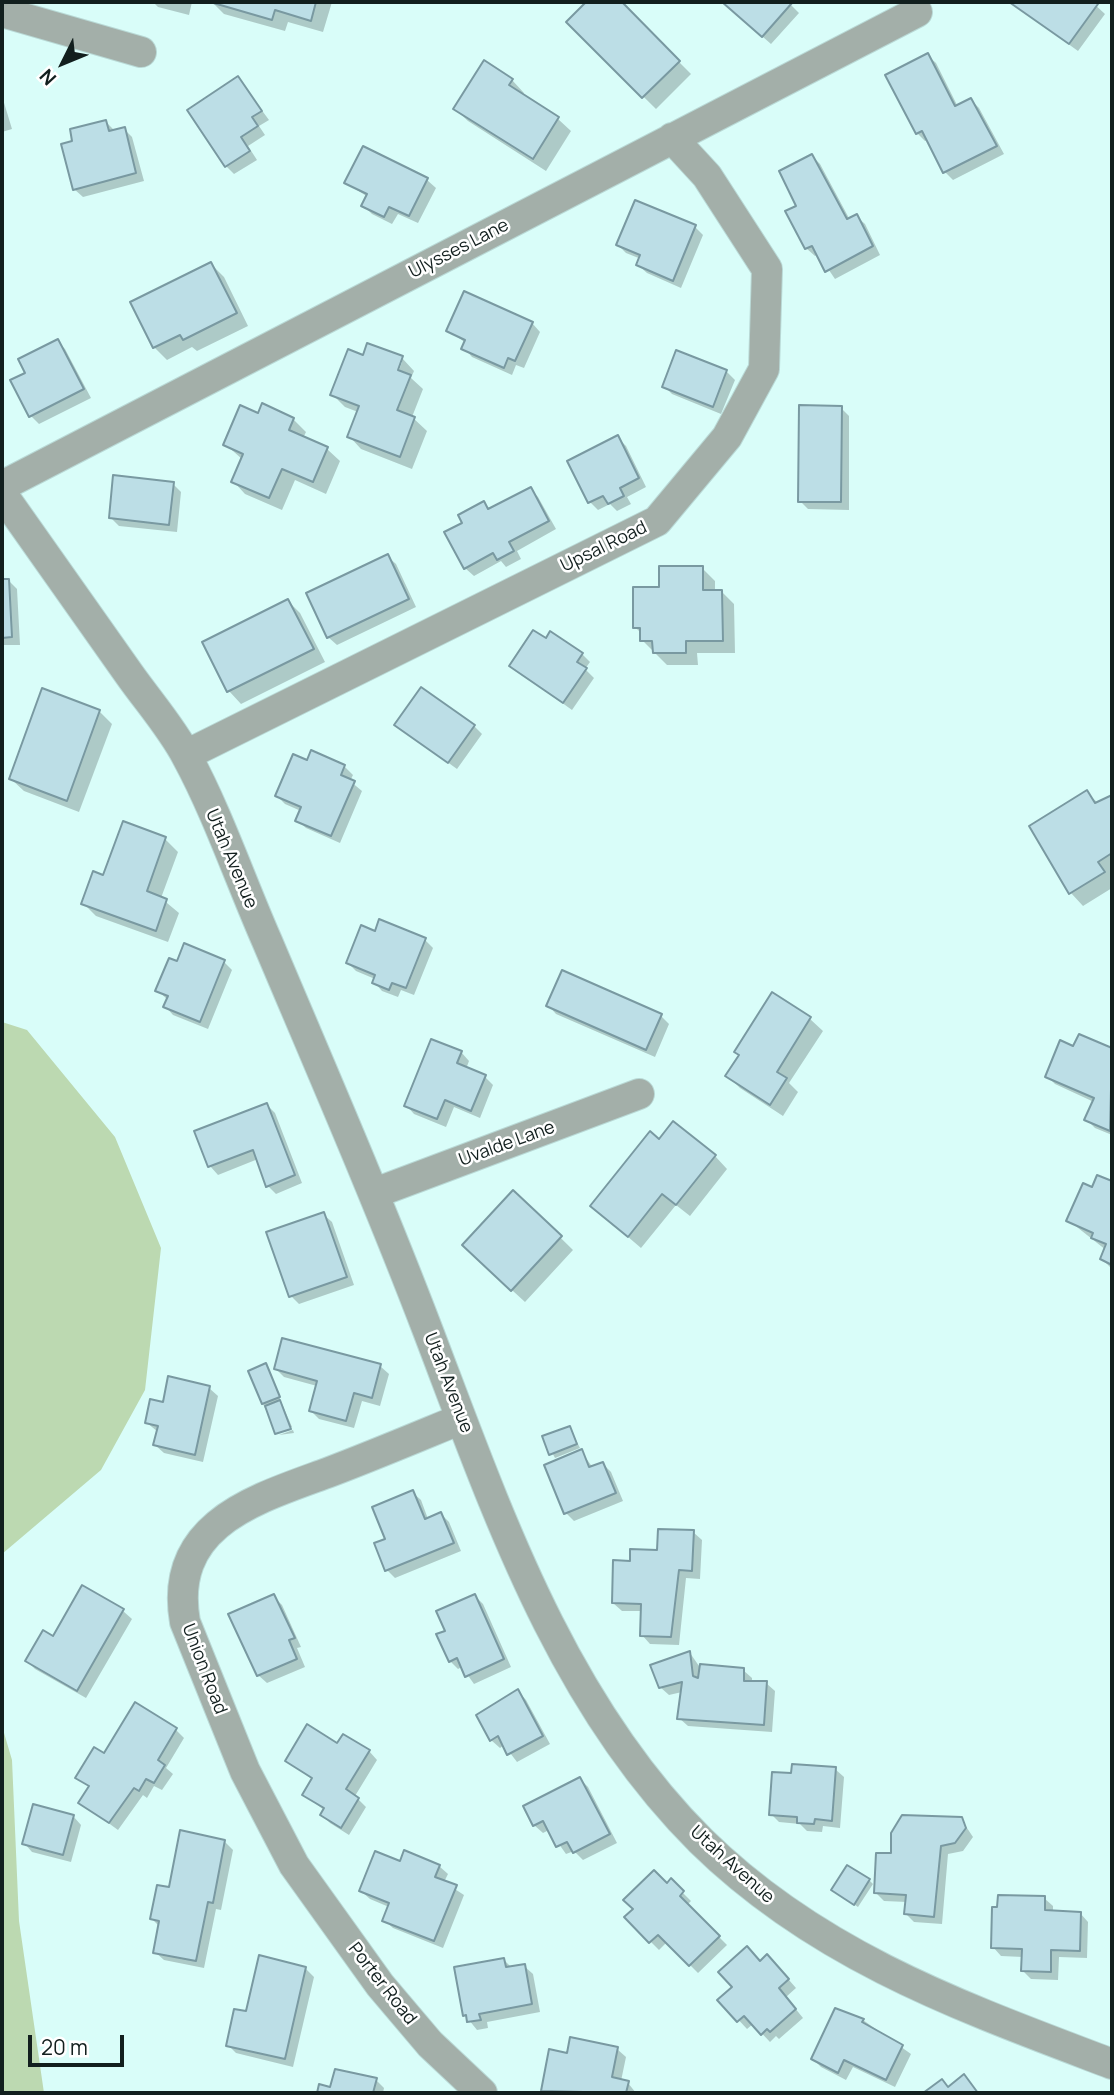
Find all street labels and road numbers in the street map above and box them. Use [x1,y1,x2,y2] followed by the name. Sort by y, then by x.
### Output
[405,215,513,283] street label: Ulysses Lane
[557,517,651,577] street label: Upsal Road
[200,806,262,912] street label: Utah Avenue
[456,1117,558,1171] street label: Uvalde Lane
[419,1330,477,1436] street label: Utah Avenue
[177,1621,231,1717] street label: Union Road
[685,1822,779,1908] street label: Utah Avenue
[343,1939,421,2029] street label: Porter Road

